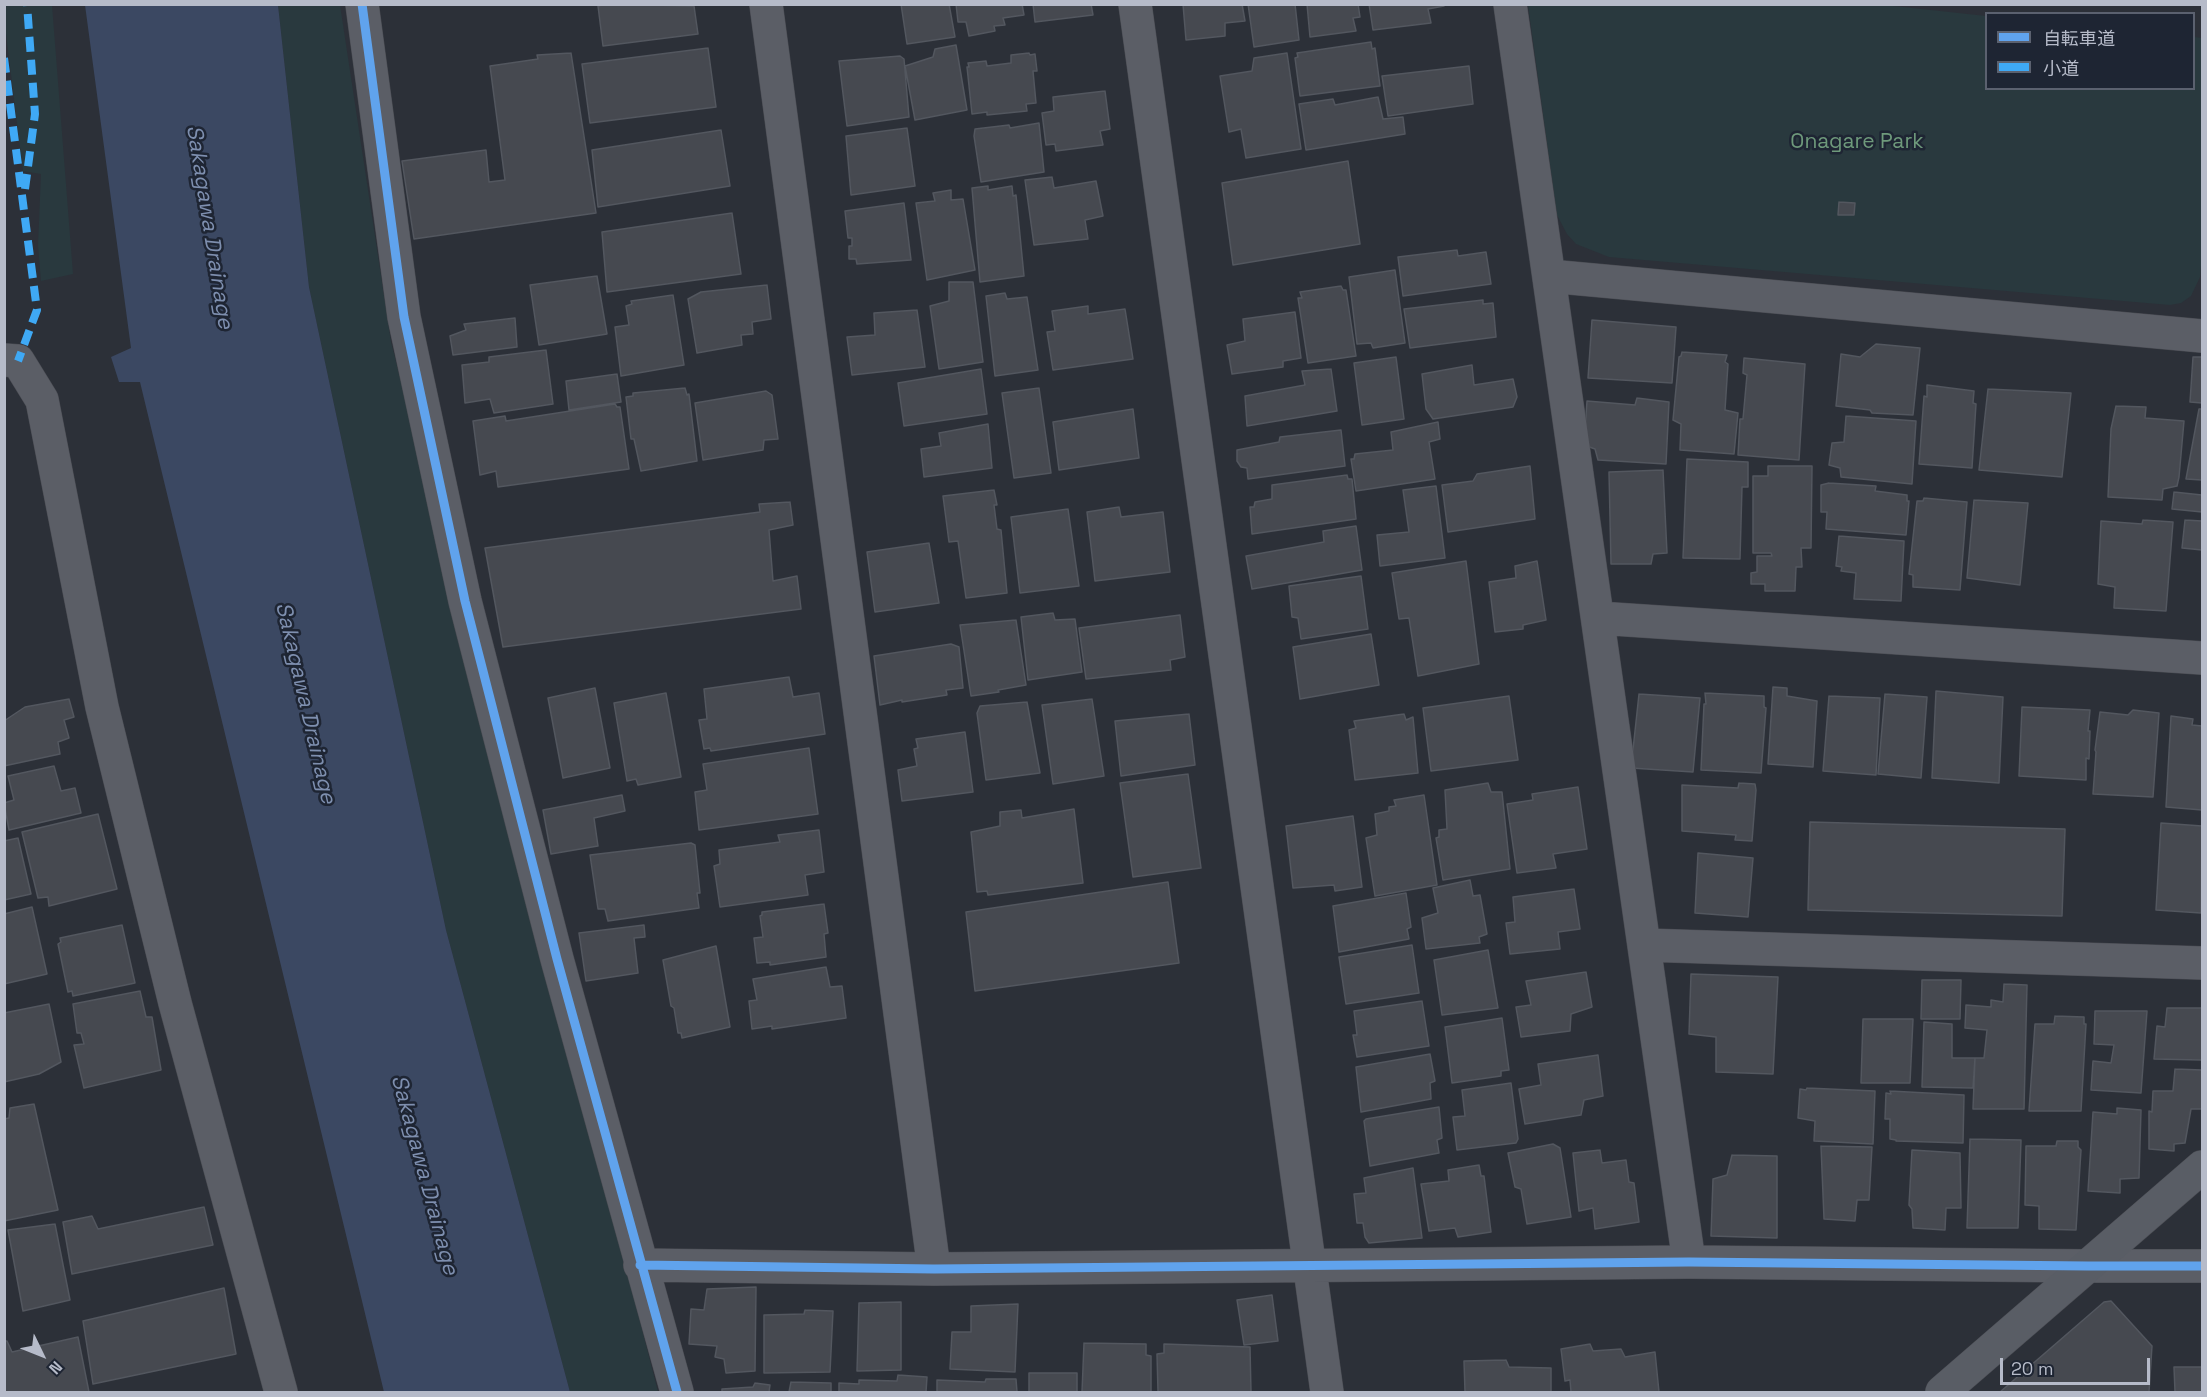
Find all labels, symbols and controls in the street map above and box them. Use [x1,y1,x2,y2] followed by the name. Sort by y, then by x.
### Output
[1985,12,2195,90] legend
[2043,27,2115,50] text: 自転車道
[2043,57,2079,80] text: 小道
[180,123,238,331] water label: Sakagawa Drainage
[1790,129,1924,155] park label: Onagare Park
[269,600,341,806] water label: Sakagawa Drainage
[385,1072,463,1278] water label: Sakagawa Drainage
[12,1325,72,1385] north arrow
[2003,1346,2153,1384] scale bar
[44,1357,67,1379] text: N
[2011,1357,2054,1380] text: 20 m

